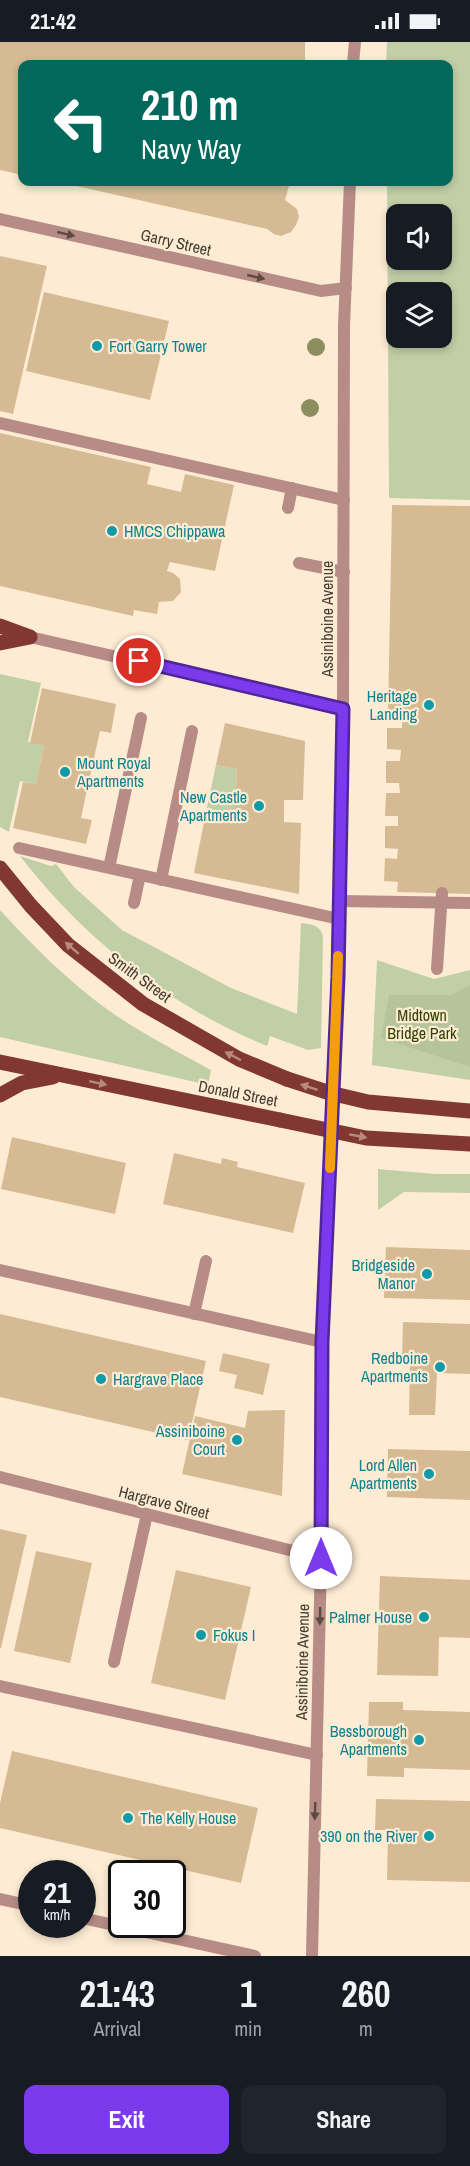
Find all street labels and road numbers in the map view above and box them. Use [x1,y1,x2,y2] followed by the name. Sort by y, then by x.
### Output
[139,223,214,261] street label: Garry Street
[316,561,338,678] street label: Assiniboine Avenue
[104,947,176,1008] street label: Smith Street
[197,1075,280,1112] street label: Donald Street
[116,1480,212,1524] street label: Hargrave Street
[290,1604,314,1721] street label: Assiniboine Avenue

